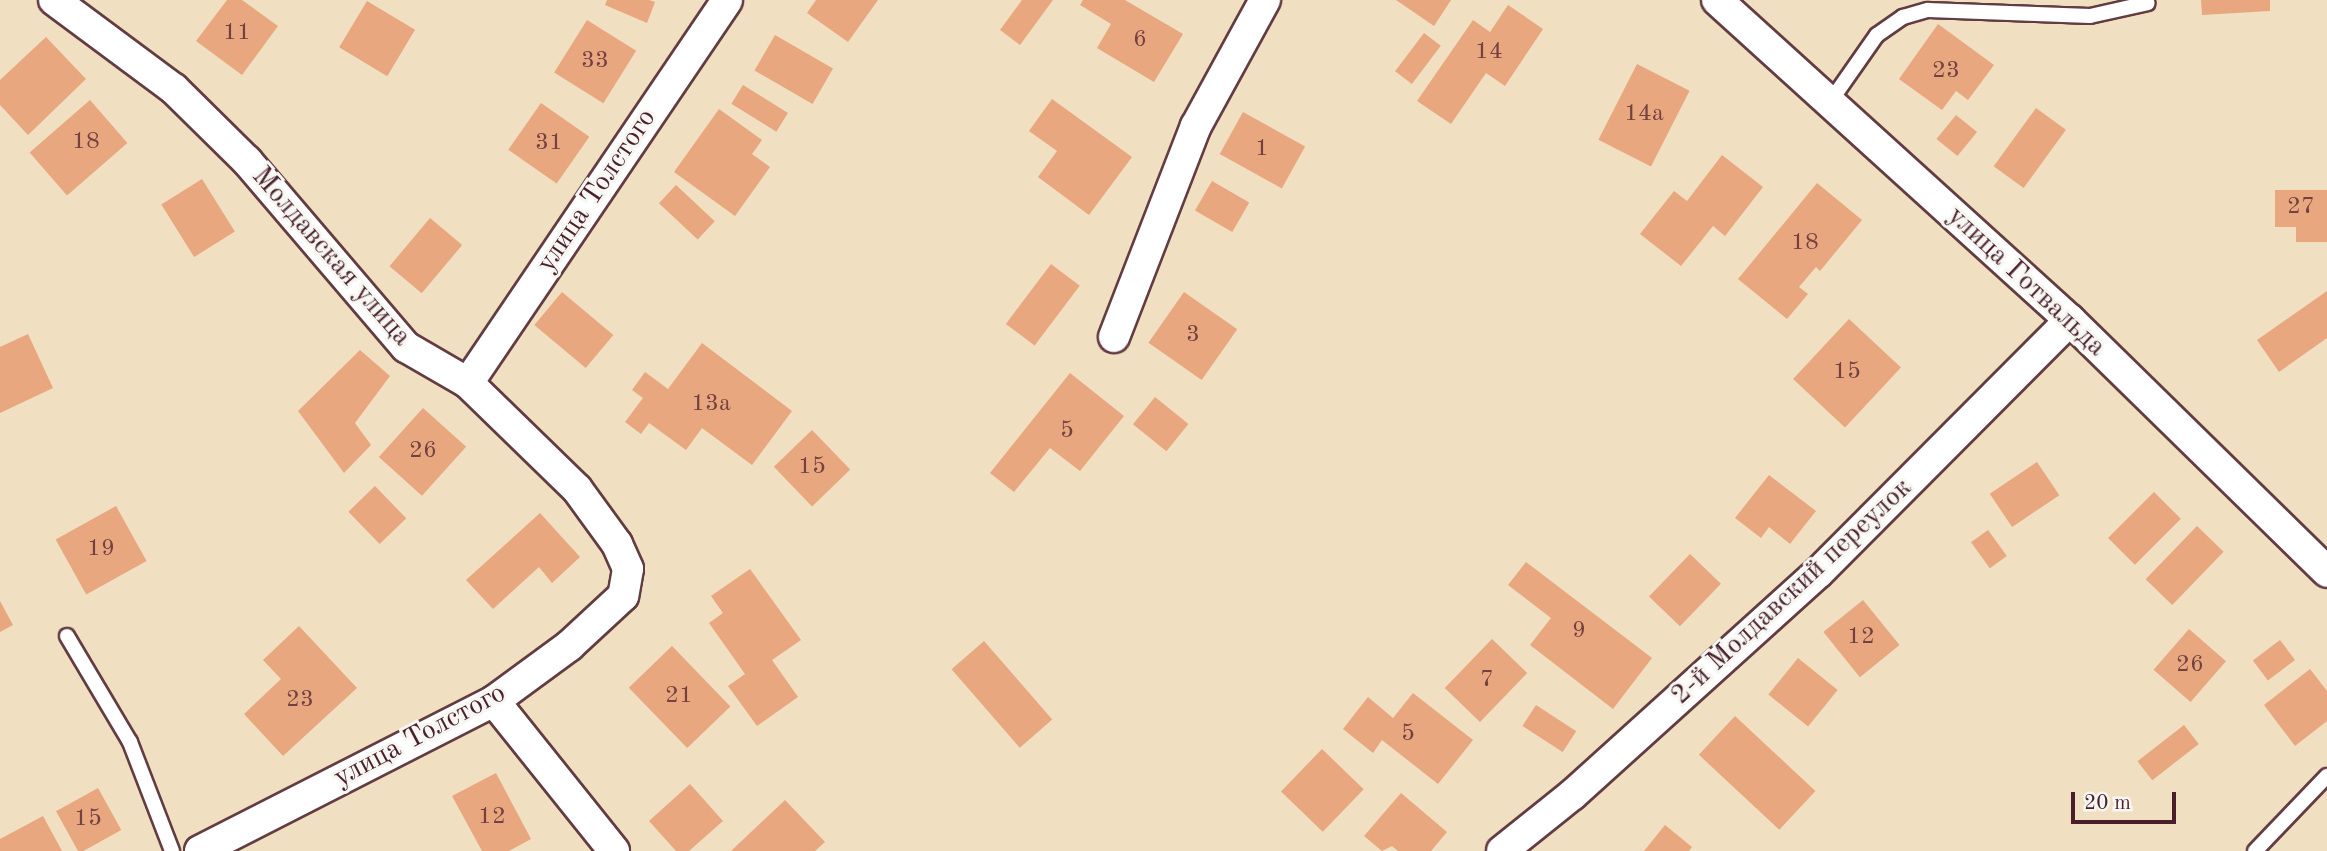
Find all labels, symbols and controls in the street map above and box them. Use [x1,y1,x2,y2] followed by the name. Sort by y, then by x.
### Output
[223,20,251,48] house number: 11
[1133,27,1147,55] house number: 6
[1475,39,1503,67] house number: 14
[581,48,609,76] house number: 33
[1932,58,1960,86] house number: 23
[1624,101,1664,129] house number: 14а
[530,103,664,279] street label: улица Толстого
[72,129,100,157] house number: 18
[535,130,563,158] house number: 31
[1255,136,1269,164] house number: 1
[244,160,418,354] street label: Молдавская улица
[2287,194,2315,222] house number: 27
[1940,200,2112,364] street label: улица Готвальда
[1791,230,1819,258] house number: 18
[1186,322,1200,350] house number: 3
[1833,359,1861,387] house number: 15
[691,391,731,419] house number: 13а
[1060,418,1074,446] house number: 5
[409,438,437,466] house number: 26
[798,454,826,482] house number: 15
[1665,472,1919,712] street label: 2-й Молдавский переулок
[87,536,115,564] house number: 19
[1572,618,1586,646] house number: 9
[1847,624,1875,652] house number: 12
[2176,652,2204,680] house number: 26
[1480,667,1494,695] house number: 7
[328,677,512,795] street label: улица Толстого
[665,683,693,711] house number: 21
[286,687,314,715] house number: 23
[1401,721,1415,749] house number: 5
[2075,778,2180,822] scale bar
[2084,793,2131,814] text: 20 m
[478,804,506,832] house number: 12
[74,806,102,834] house number: 15

